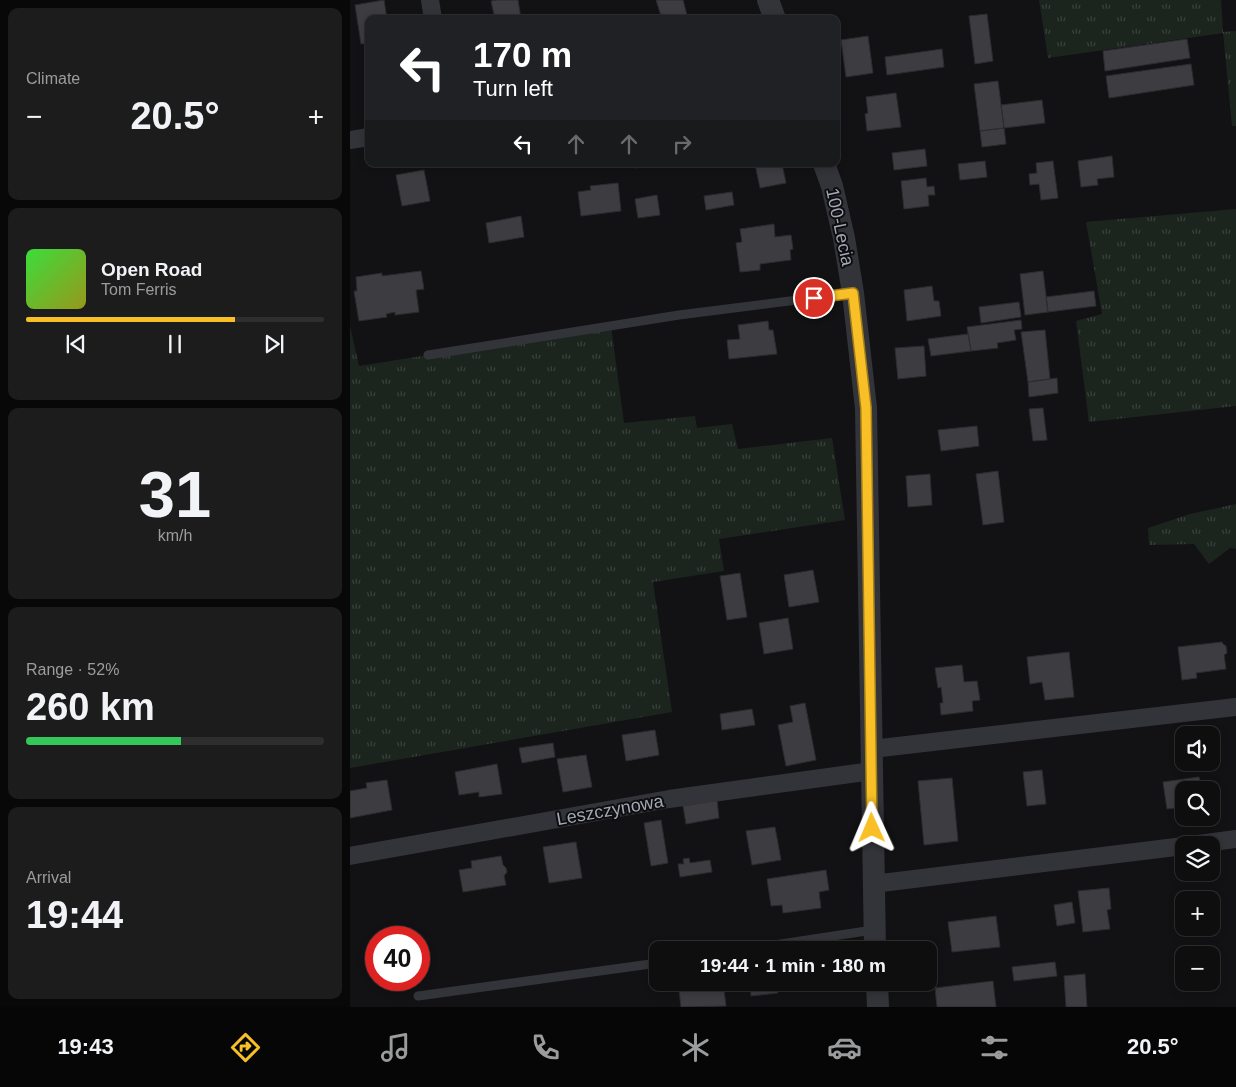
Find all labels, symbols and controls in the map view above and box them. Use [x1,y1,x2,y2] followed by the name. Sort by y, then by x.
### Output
[390,35,455,100] icon: left
[473,35,572,74] text: 170 m
[26,70,80,87] text: Climate
[473,76,553,101] text: Turn left
[130,95,220,137] text: 20.5°
[26,101,42,132] text: −
[308,101,324,132] text: +
[509,130,537,158] icon: left
[562,130,590,158] icon: ahead
[615,130,643,158] icon: ahead
[668,130,696,158] icon: right
[822,186,858,269] street label: 100-Lecia
[101,259,202,280] text: Open Road
[793,277,835,319] pin
[101,281,177,298] text: Tom Ferris
[800,284,828,312] icon: arrive
[62,330,90,358] icon: previous
[161,330,189,358] icon: pause
[260,330,288,358] icon: next
[139,458,211,531] text: 31
[158,527,192,544] text: km/h
[26,661,119,678] text: Range · 52%
[26,686,155,728] text: 260 km
[1175,726,1220,991] map controls
[1175,726,1220,771] button: sound
[1175,781,1220,826] button: search
[555,791,666,829] street label: Leszczynowa
[845,801,897,853] position arrow
[1175,836,1220,881] button: layers
[26,869,71,886] text: Arrival
[1175,891,1220,936] button: +
[26,894,123,936] text: 19:44
[365,926,430,991] speed limit sign: 40
[1175,946,1220,991] button: −
[700,955,886,976] text: 19:44 · 1 min · 180 m
[228,1030,263,1065] icon: directions
[378,1030,413,1065] icon: music
[528,1030,563,1065] icon: phone
[678,1030,713,1065] icon: climate
[827,1030,862,1065] icon: car
[977,1030,1012,1065] icon: filters
[57,1034,114,1059] text: 19:43
[1127,1034,1179,1059] text: 20.5°

